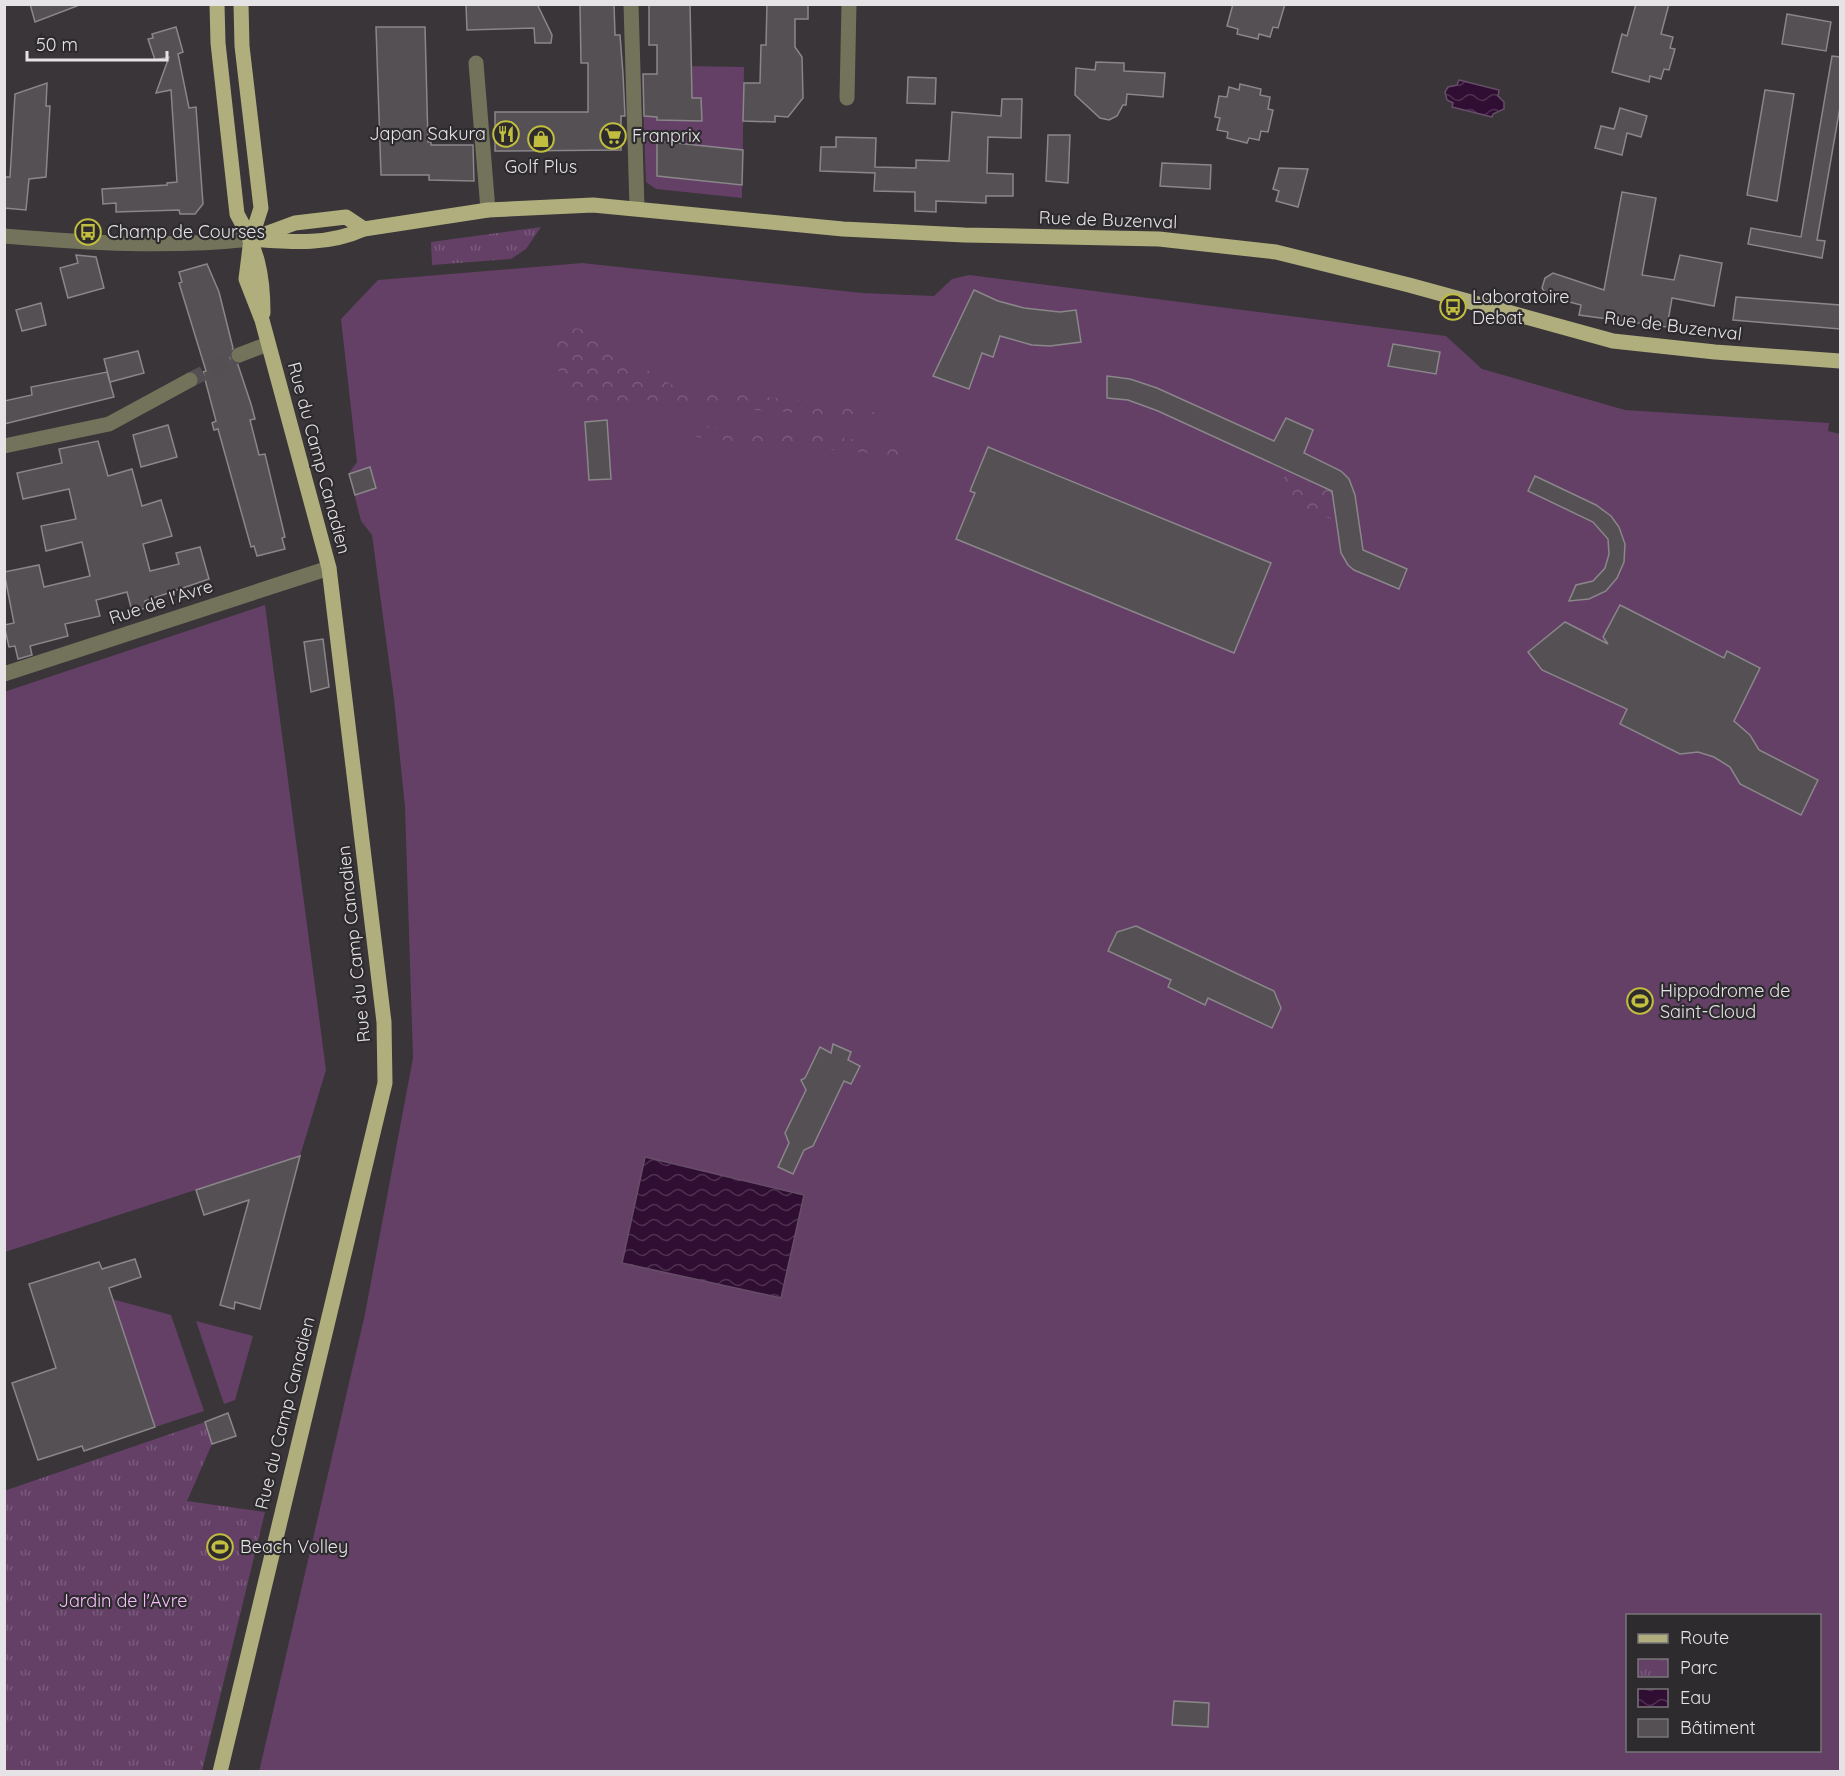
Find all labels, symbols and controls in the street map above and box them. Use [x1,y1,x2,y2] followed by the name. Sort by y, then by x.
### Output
[27,24,166,62] scale bar
[36,33,78,56] text: 50 m
[491,119,521,149] restaurant icon: Japan Sakura
[598,121,628,151] supermarket icon: Franprix
[369,122,486,145] place label: Japan Sakura
[526,124,556,154] shop icon: Golf Plus
[632,124,701,147] place label: Franprix
[505,155,577,178] place label: Golf Plus
[1038,206,1178,233] street label: Rue de Buzenval
[73,217,103,247] bus stop icon: Champ de Courses
[107,220,265,243] place label: Champ de Courses
[1472,285,1569,329] place label: Laboratoire Debat
[1438,292,1468,322] bus stop icon: Laboratoire Debat
[1603,306,1743,345] street label: Rue de Buzenval
[283,359,356,556] street label: Rue du Camp Canadien
[106,574,216,629] street label: Rue de l'Avre
[332,845,375,1044] street label: Rue du Camp Canadien
[1660,979,1790,1023] place label: Hippodrome de Saint-Cloud
[1625,986,1655,1016] sports icon: Hippodrome de Saint-Cloud
[249,1314,320,1512] street label: Rue du Camp Canadien
[205,1532,235,1562] sports icon: Beach Volley
[240,1535,348,1558] place label: Beach Volley
[59,1589,187,1612] park label: Jardin de l'Avre
[1626,1614,1821,1752] legend
[1680,1626,1729,1649] text: Route
[1680,1656,1717,1679] text: Parc
[1680,1686,1711,1709] text: Eau
[1680,1716,1756,1739] text: Bâtiment

